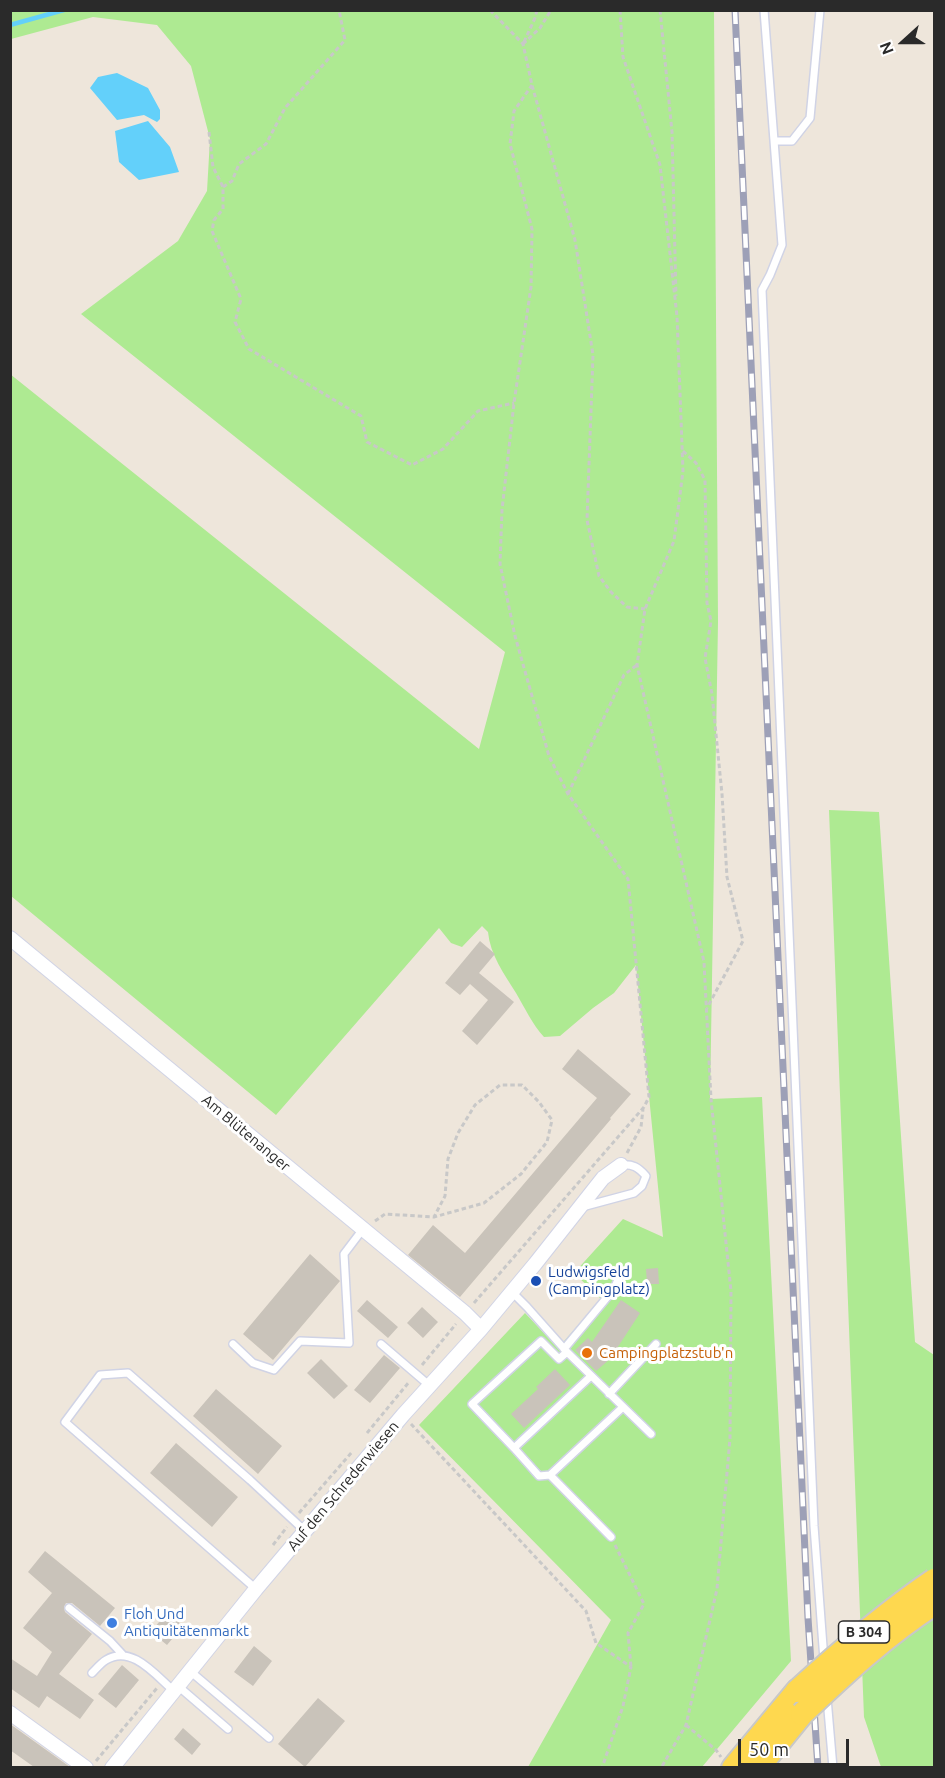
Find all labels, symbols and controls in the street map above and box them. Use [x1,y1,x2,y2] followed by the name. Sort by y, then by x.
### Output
[873,12,933,72] north arrow
[876,40,897,57] text: N
[198,1091,294,1175] street label: Am Blütenanger
[548,1263,650,1298] place label: Ludwigsfeld (Campingplatz)
[529,1274,543,1288] marker: Ludwigsfeld (Campingplatz)
[599,1344,733,1362] place label: Campingplatzstub'n
[580,1346,594,1360] marker: Campingplatzstub'n
[283,1417,403,1555] street label: Auf den Schrederwiesen
[124,1605,249,1640] place label: Floh Und Antiquitätenmarkt
[105,1616,119,1630] marker: Floh Und Antiquitätenmarkt
[838,1621,890,1643] road number: B 304
[741,1727,852,1765] scale bar
[749,1739,789,1759] text: 50 m

